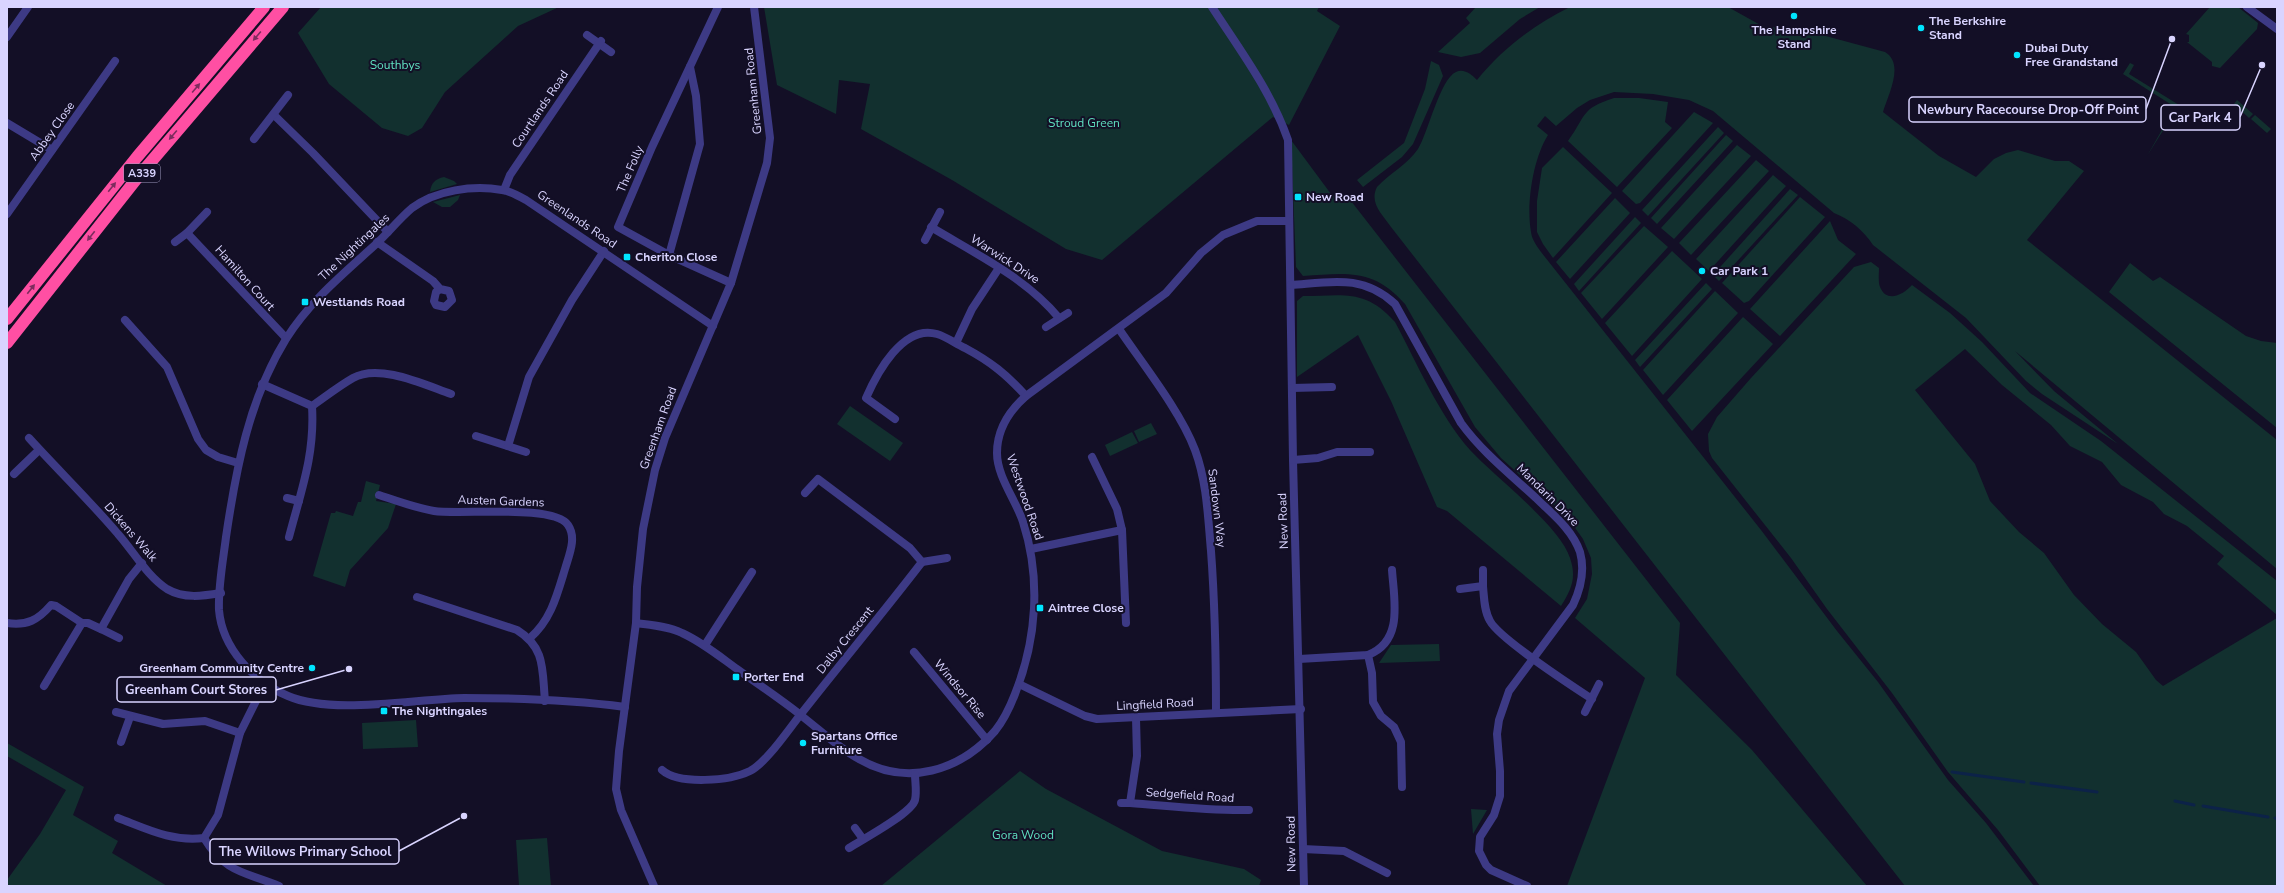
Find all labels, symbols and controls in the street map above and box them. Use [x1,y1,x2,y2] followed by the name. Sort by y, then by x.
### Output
[1789,11,1799,21] marker: The Hampshire Stand
[1929,13,2007,43] place label: The Berkshire Stand
[1752,22,1837,52] place label: The Hampshire Stand
[1916,23,1926,33] marker: The Berkshire Stand
[253,31,262,42] one-way arrow
[2025,40,2118,70] place label: Dubai Duty Free Grandstand
[740,47,766,135] street label: Greenham Road
[2012,50,2022,60] marker: Dubai Duty Free Grandstand
[370,57,420,73] park label: Southbys
[508,67,572,151] street label: Courtlands Road
[191,82,200,93] one-way arrow
[1909,97,2146,122] callout: Newbury Racecourse Drop-Off Point
[26,98,78,164] street label: Abbey Close
[1917,101,2140,119] text: Newbury Racecourse Drop-Off Point
[2161,105,2240,130] callout: Car Park 4
[2169,109,2232,127] text: Car Park 4
[1048,115,1120,131] park label: Stroud Green
[168,130,177,141] one-way arrow
[613,142,647,195] street label: The Folly
[124,164,160,182] road number: A339
[108,182,117,193] one-way arrow
[534,186,620,252] street label: Greenlands Road
[1306,189,1364,205] place label: New Road
[1293,192,1303,202] marker: New Road
[315,210,393,284] street label: The Nightingales
[86,231,95,242] one-way arrow
[967,231,1043,287] street label: Warwick Drive
[211,242,279,315] street label: Hamilton Court
[635,249,718,265] place label: Cheriton Close
[622,252,632,262] marker: Cheriton Close
[1710,263,1768,279] place label: Car Park 1
[1697,266,1707,276] marker: Car Park 1
[27,283,36,294] one-way arrow
[313,294,405,310] place label: Westlands Road
[300,297,310,307] marker: Westlands Road
[636,384,680,472] street label: Greenham Road
[1003,452,1047,542] street label: Westwood Road
[1513,460,1583,530] street label: Mandarin Drive
[1204,468,1230,549] street label: Sandown Way
[457,491,545,511] street label: Austen Gardens
[1274,493,1292,549] street label: New Road
[101,499,162,566] street label: Dickens Walk
[1048,600,1124,616] place label: Aintree Close
[813,602,878,677] street label: Dalby Crescent
[1035,603,1045,613] marker: Aintree Close
[931,656,989,722] street label: Windsor Rise
[139,660,304,676] place label: Greenham Community Centre
[307,663,317,673] marker: Greenham Community Centre
[744,669,804,685] place label: Porter End
[731,672,741,682] marker: Porter End
[117,677,276,702] callout: Greenham Court Stores
[125,681,267,699] text: Greenham Court Stores
[1116,694,1194,714] street label: Lingfield Road
[392,703,487,719] place label: The Nightingales
[379,706,389,716] marker: The Nightingales
[811,728,898,758] place label: Spartans Office Furniture
[798,738,808,748] marker: Spartans Office Furniture
[1145,784,1235,806] street label: Sedgefield Road
[1283,816,1299,872] street label: New Road
[992,827,1054,843] park label: Gora Wood
[210,839,399,864] callout: The Willows Primary School
[219,843,392,861] text: The Willows Primary School

